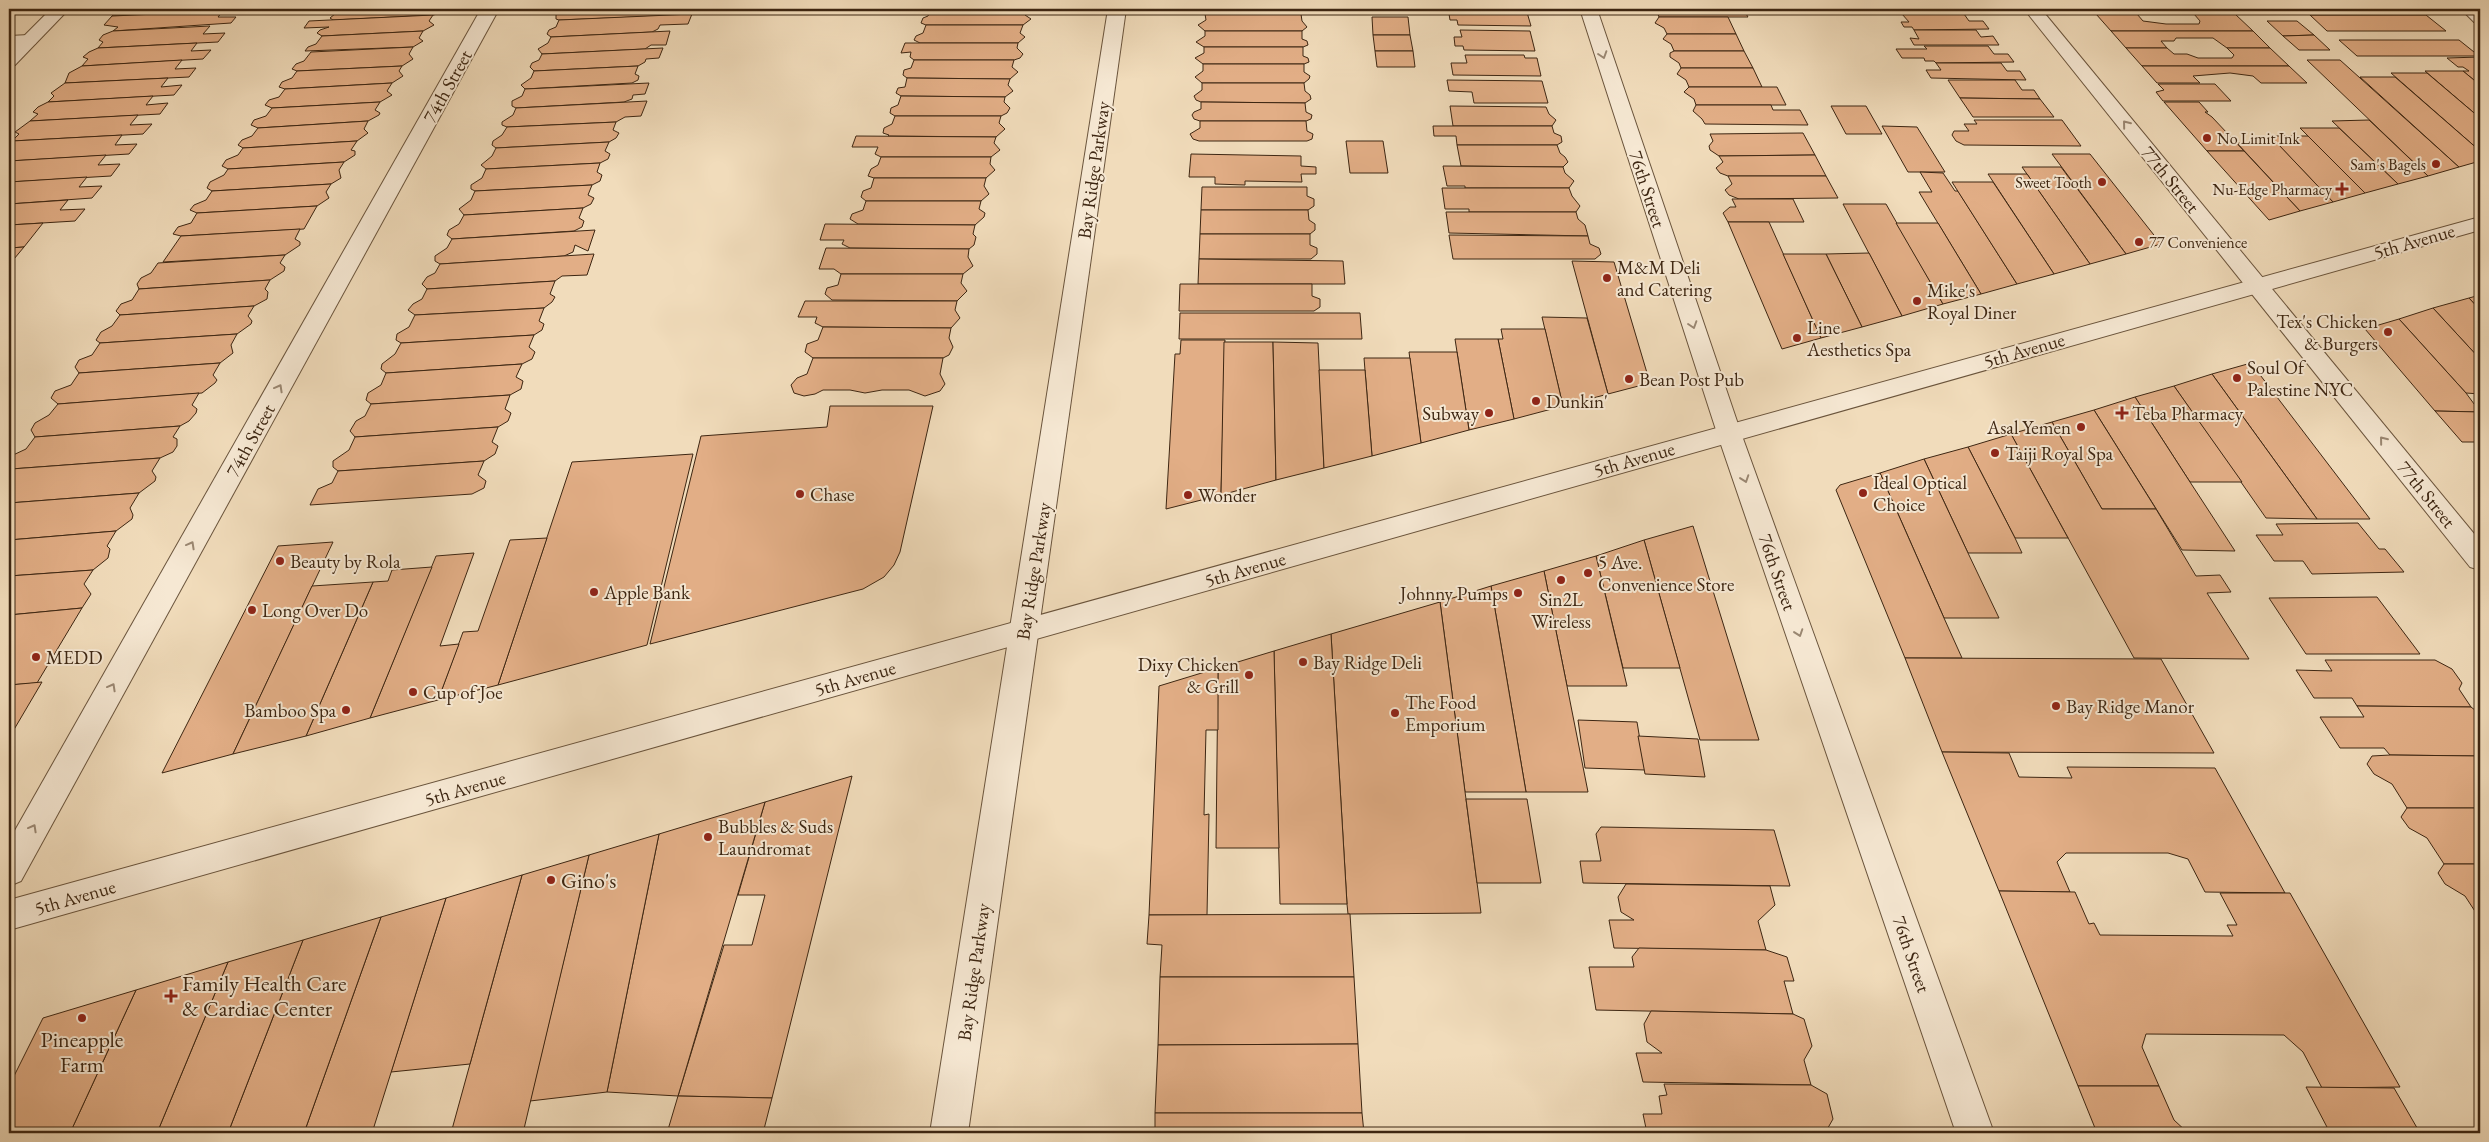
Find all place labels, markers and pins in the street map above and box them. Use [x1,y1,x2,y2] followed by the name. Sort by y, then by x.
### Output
[2217,128,2301,149] place label: No Limit Ink
[2201,132,2213,144] marker: No Limit Ink
[2350,154,2426,175] place label: Sam's Bagels
[2430,158,2442,170] marker: Sam's Bagels
[2015,172,2092,193] place label: Sweet Tooth
[2096,176,2108,188] marker: Sweet Tooth
[2213,179,2333,200] place label: Nu-Edge Pharmacy
[2336,183,2348,195] marker: Nu-Edge Pharmacy
[2149,232,2247,253] place label: 77 Convenience
[2133,236,2145,248] marker: 77 Convenience
[1617,255,1713,302] place label: M&M Deli and Catering
[1601,272,1613,284] marker: M&M Deli and Catering
[1927,278,2017,325] place label: Mike's Royal Diner
[1911,295,1923,307] marker: Mike's Royal Diner
[2276,309,2378,356] place label: Tex's Chicken & Burgers
[1806,315,1911,362] place label: Line Aesthetics Spa
[2382,326,2394,338] marker: Tex's Chicken & Burgers
[1791,332,1803,344] marker: Line Aesthetics Spa
[2247,355,2353,402] place label: Soul Of Palestine NYC
[1639,367,1744,392] place label: Bean Post Pub
[2231,372,2243,384] marker: Soul Of Palestine NYC
[1623,373,1635,385] marker: Bean Post Pub
[1546,389,1608,414] place label: Dunkin'
[1530,395,1542,407] marker: Dunkin'
[1422,401,1480,426] place label: Subway
[2132,401,2244,426] place label: Teba Pharmacy
[1483,407,1495,419] marker: Subway
[2116,407,2128,419] marker: Teba Pharmacy
[1986,415,2071,440] place label: Asal Yemen
[2075,421,2087,433] marker: Asal Yemen
[2005,441,2113,466] place label: Taiji Royal Spa
[1989,447,2001,459] marker: Taiji Royal Spa
[1873,470,1967,517] place label: Ideal Optical Choice
[810,482,854,507] place label: Chase
[1198,483,1257,508] place label: Wonder
[1857,487,1869,499] marker: Ideal Optical Choice
[794,488,806,500] marker: Chase
[1182,489,1194,501] marker: Wonder
[290,549,401,574] place label: Beauty by Rola
[1598,550,1734,597] place label: 5 Ave. Convenience Store
[274,555,286,567] marker: Beauty by Rola
[1582,567,1594,579] marker: 5 Ave. Convenience Store
[1555,574,1567,586] marker: Sin2L Wireless
[603,580,691,605] place label: Apple Bank
[1398,581,1508,606] place label: Johnny Pumps
[588,586,600,598] marker: Apple Bank
[1512,587,1524,599] marker: Johnny Pumps
[1531,587,1591,634] place label: Sin2L Wireless
[262,598,368,623] place label: Long Over Do
[246,604,258,616] marker: Long Over Do
[46,645,103,670] place label: MEDD
[1313,650,1422,675] place label: Bay Ridge Deli
[30,651,42,663] marker: MEDD
[1138,652,1239,699] place label: Dixy Chicken & Grill
[1297,656,1309,668] marker: Bay Ridge Deli
[1243,669,1255,681] marker: Dixy Chicken & Grill
[423,680,503,705] place label: Cup of Joe
[407,686,419,698] marker: Cup of Joe
[1405,690,1486,737] place label: The Food Emporium
[2066,694,2195,719] place label: Bay Ridge Manor
[244,698,336,723] place label: Bamboo Spa
[2050,700,2062,712] marker: Bay Ridge Manor
[340,704,352,716] marker: Bamboo Spa
[1389,707,1401,719] marker: The Food Emporium
[718,814,833,861] place label: Bubbles & Suds Laundromat
[702,831,714,843] marker: Bubbles & Suds Laundromat
[561,866,616,895] place label: Gino's
[545,874,557,886] marker: Gino's
[182,969,347,1023] place label: Family Health Care & Cardiac Center
[164,989,178,1003] marker: Family Health Care & Cardiac Center
[76,1012,88,1024] marker: Pineapple Farm
[41,1025,124,1079] place label: Pineapple Farm

